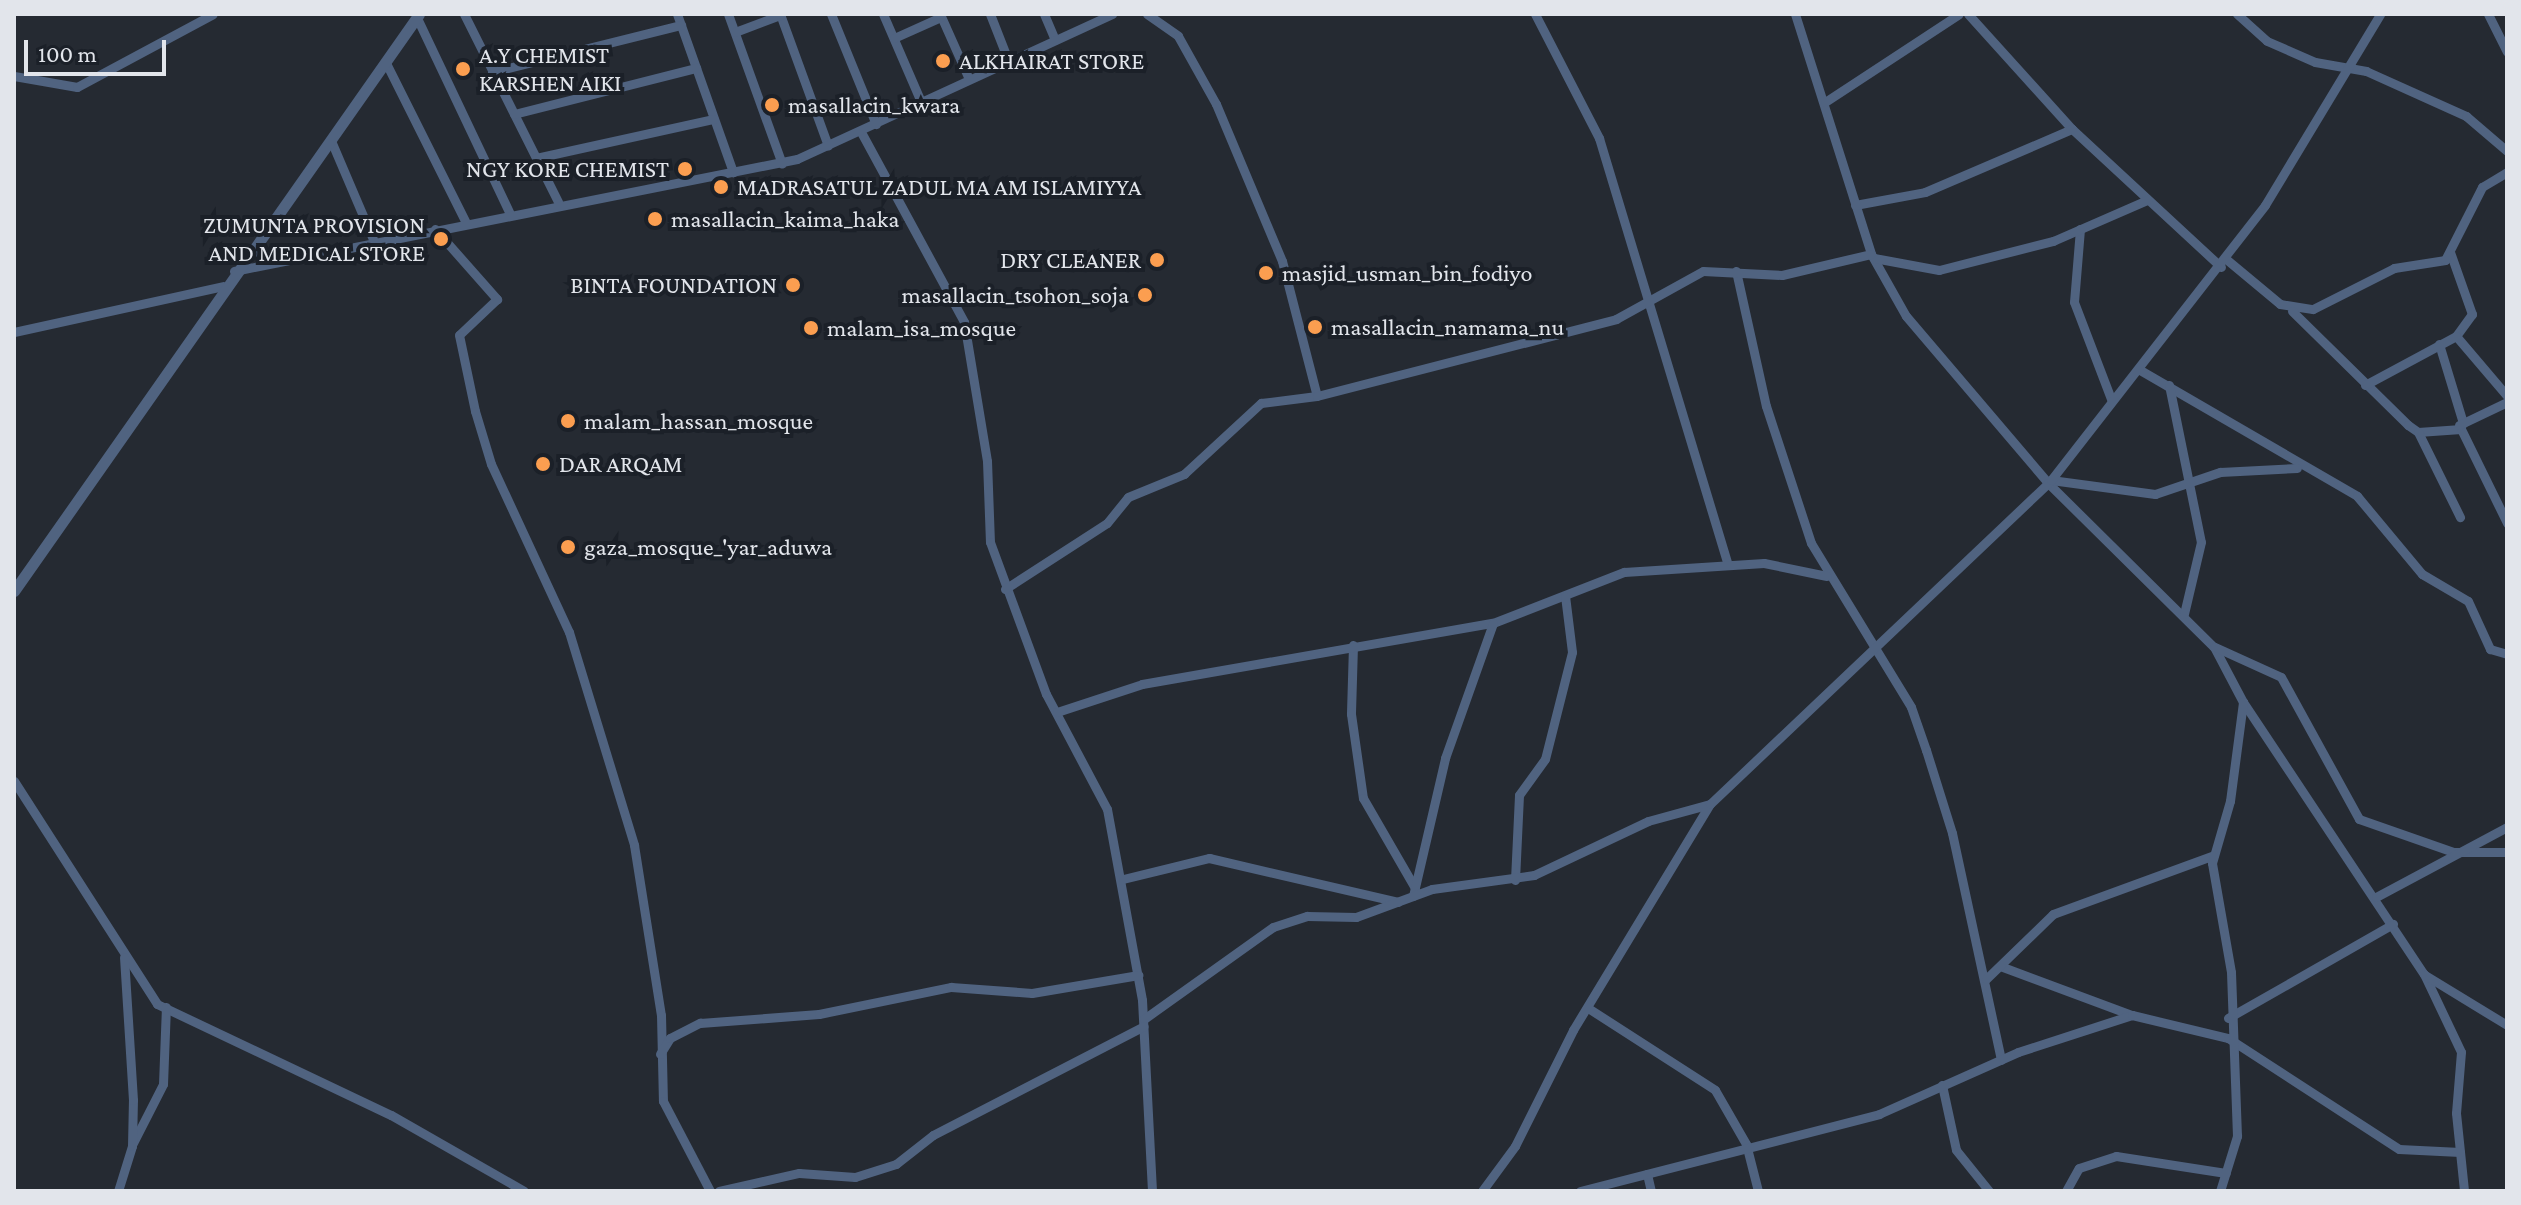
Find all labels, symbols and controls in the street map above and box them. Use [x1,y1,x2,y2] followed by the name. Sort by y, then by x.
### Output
[28,24,170,74] scale bar
[38,40,97,67] text: 100 m
[479,41,621,97] place label: A.Y CHEMIST KARSHEN AIKI
[959,47,1144,75] place label: ALKHAIRAT STORE
[934,52,952,70] marker: ALKHAIRAT STORE
[454,60,472,78] marker: A.Y CHEMIST KARSHEN AIKI
[788,91,960,119] place label: masallacin_kwara
[763,96,781,114] marker: masallacin_kwara
[466,155,669,183] place label: NGY KORE CHEMIST
[676,160,694,178] marker: NGY KORE CHEMIST
[737,173,1141,201] place label: MADRASATUL ZADUL MA AM ISLAMIYYA
[712,178,730,196] marker: MADRASATUL ZADUL MA AM ISLAMIYYA
[671,205,899,233] place label: masallacin_kaima_haka
[646,210,664,228] marker: masallacin_kaima_haka
[203,211,425,267] place label: ZUMUNTA PROVISION AND MEDICAL STORE
[432,230,450,248] marker: ZUMUNTA PROVISION AND MEDICAL STORE
[1000,246,1141,274] place label: DRY CLEANER
[1148,251,1166,269] marker: DRY CLEANER
[1282,259,1532,287] place label: masjid_usman_bin_fodiyo
[1257,264,1275,282] marker: masjid_usman_bin_fodiyo
[570,271,777,299] place label: BINTA FOUNDATION
[784,276,802,294] marker: BINTA FOUNDATION
[901,281,1129,309] place label: masallacin_tsohon_soja
[1136,286,1154,304] marker: masallacin_tsohon_soja
[1331,313,1564,341] place label: masallacin_namama_nu
[827,314,1016,342] place label: malam_isa_mosque
[1306,318,1324,336] marker: masallacin_namama_nu
[802,319,820,337] marker: malam_isa_mosque
[584,407,813,435] place label: malam_hassan_mosque
[559,412,577,430] marker: malam_hassan_mosque
[559,450,683,478] place label: DAR ARQAM
[534,455,552,473] marker: DAR ARQAM
[584,533,832,561] place label: gaza_mosque_'yar_aduwa
[559,538,577,556] marker: gaza_mosque_'yar_aduwa

